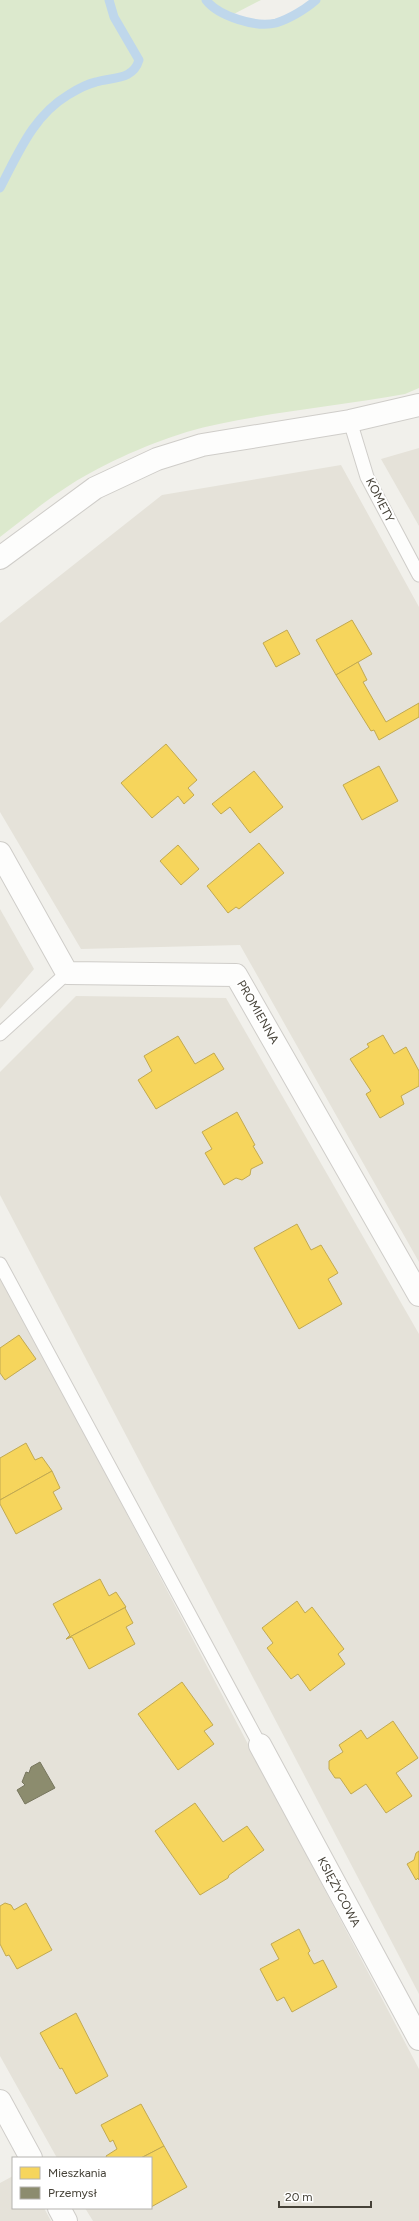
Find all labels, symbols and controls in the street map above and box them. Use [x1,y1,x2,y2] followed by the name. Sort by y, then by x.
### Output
[363,476,397,525] street label: KOMETY
[234,978,282,1046] street label: PROMIENNA
[315,1855,363,1929] street label: KSIĘŻYCOWA
[12,2157,152,2209] legend
[48,2166,106,2180] text: Mieszkania
[279,2183,371,2209] scale bar
[48,2186,97,2200] text: Przemysł
[285,2190,313,2204] text: 20 m

